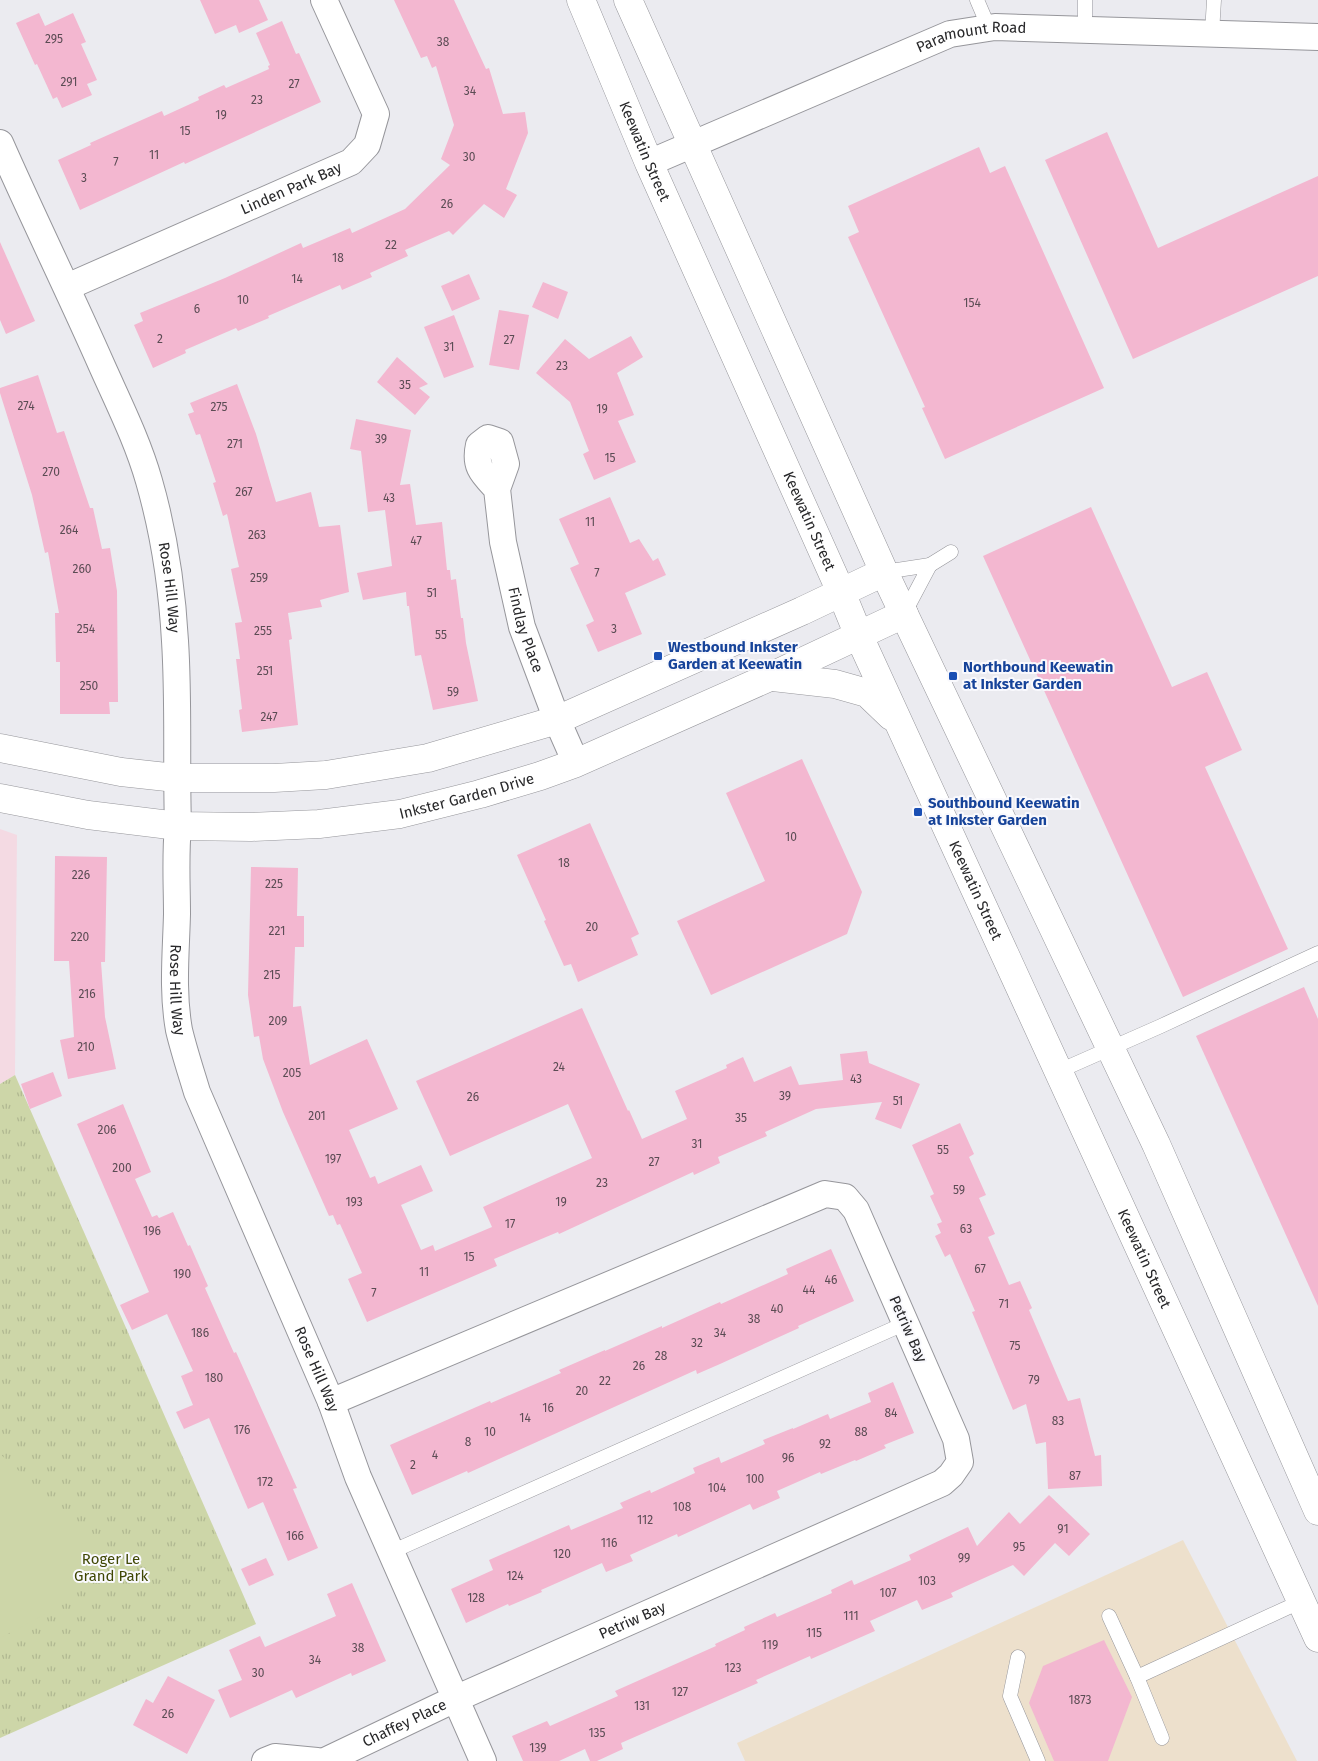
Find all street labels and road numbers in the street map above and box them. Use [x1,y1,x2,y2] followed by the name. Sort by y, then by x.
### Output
[914,18,1027,56] street label: Paramount Road
[615,99,674,205] street label: Keewatin Street
[238,158,345,218] street label: Linden Park Bay
[779,469,840,574] street label: Keewatin Street
[155,540,184,634] street label: Rose Hill Way
[504,585,547,675] street label: Findlay Place
[397,769,536,823] street label: Inkster Garden Drive
[945,838,1006,943] street label: Keewatin Street
[166,944,189,1038] street label: Rose Hill Way
[1114,1206,1175,1312] street label: Keewatin Street
[885,1293,931,1366] street label: Petriw Bay
[290,1324,343,1415] street label: Rose Hill Way
[596,1597,669,1643] street label: Petriw Bay
[360,1695,449,1751] street label: Chaffey Place

